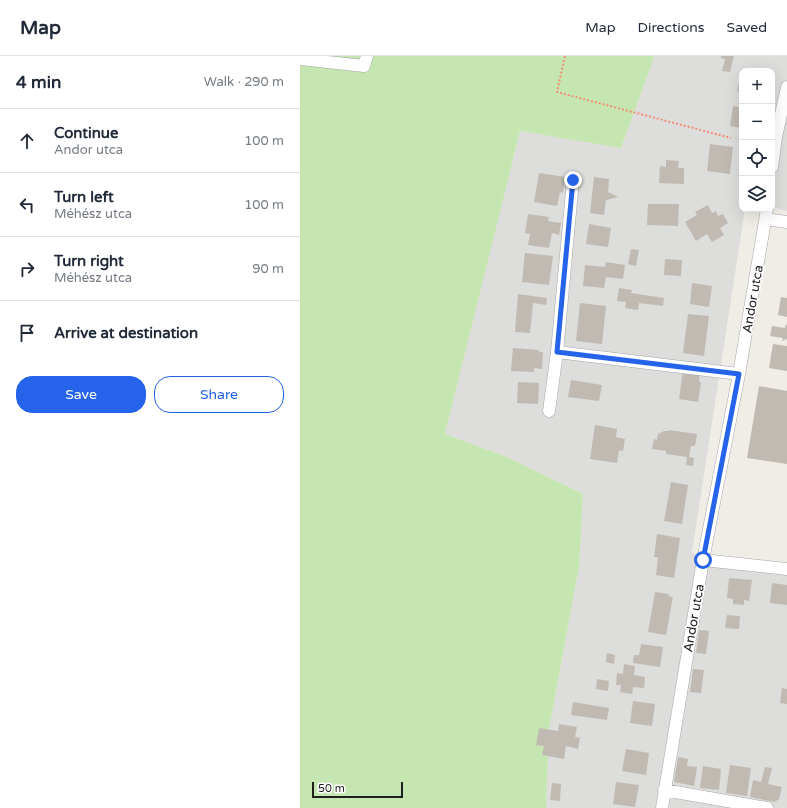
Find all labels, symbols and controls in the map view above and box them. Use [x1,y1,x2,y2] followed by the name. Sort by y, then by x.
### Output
[20,17,61,39] text: Map
[585,19,616,36] text: Map
[638,19,705,36] text: Directions
[727,19,767,36] text: Saved
[739,68,775,212] map controls
[739,68,775,104] button: +
[16,72,61,93] text: 4 min
[204,74,284,90] text: Walk · 290 m
[739,104,775,140] button: −
[54,124,118,142] text: Continue
[16,130,38,152] icon: ahead
[244,133,284,149] text: 100 m
[739,140,775,176] button: locate
[54,142,123,158] text: Andor utca
[564,171,582,189] route end
[739,176,775,212] button: layers
[54,188,114,206] text: Turn left
[16,194,38,216] icon: left
[244,197,284,213] text: 100 m
[54,206,132,222] text: Méhész utca
[54,252,124,270] text: Turn right
[16,258,38,280] icon: right
[252,261,284,277] text: 90 m
[739,264,767,335] street label: Andor utca
[54,270,132,286] text: Méhész utca
[16,322,38,344] icon: arrive
[54,324,198,342] text: Arrive at destination
[16,376,146,413] button: Save
[154,376,284,413] button: Share
[694,551,712,569] route start
[680,583,708,654] street label: Andor utca
[312,780,403,799] scale bar
[318,782,345,795] text: 50 m

